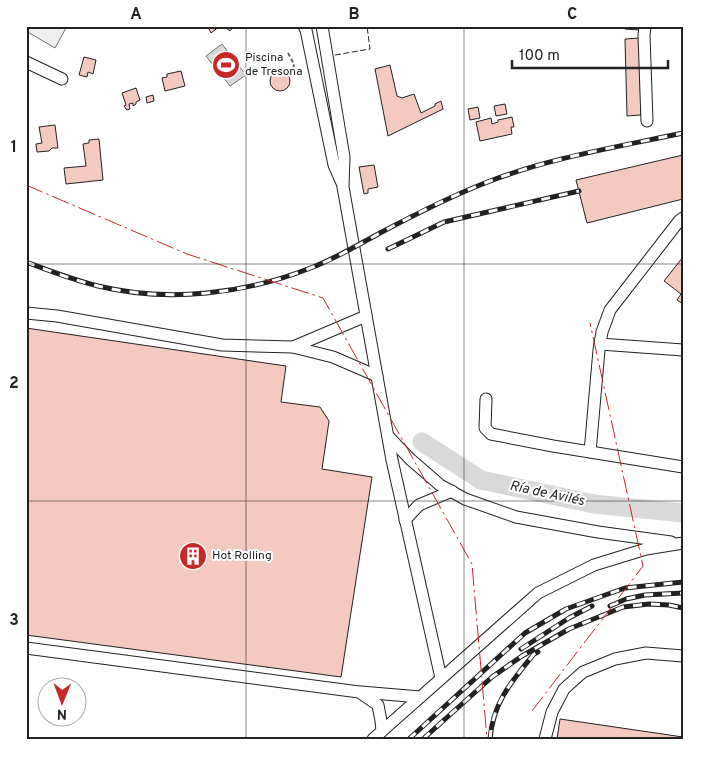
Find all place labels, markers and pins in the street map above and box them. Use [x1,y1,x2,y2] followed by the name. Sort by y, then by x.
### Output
[211,50,241,80] sports icon: Piscina de Tresona
[245,50,302,80] place label: Piscina de Tresona
[178,541,208,571] building icon: Hot Rolling
[212,548,272,564] place label: Hot Rolling

